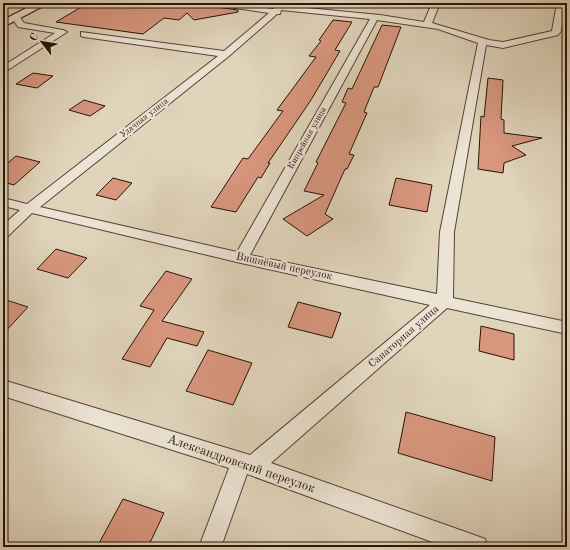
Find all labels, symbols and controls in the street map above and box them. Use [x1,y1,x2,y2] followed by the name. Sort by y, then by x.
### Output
[22,22,62,62] north arrow
[28,32,41,44] text: С
[118,96,170,140] street label: Удачная улица
[286,105,328,171] street label: Кипрейная улица
[235,251,334,283] street label: Вишнёвый переулок
[367,303,442,370] street label: Санаторная улица
[165,433,317,496] street label: Александровский переулок

